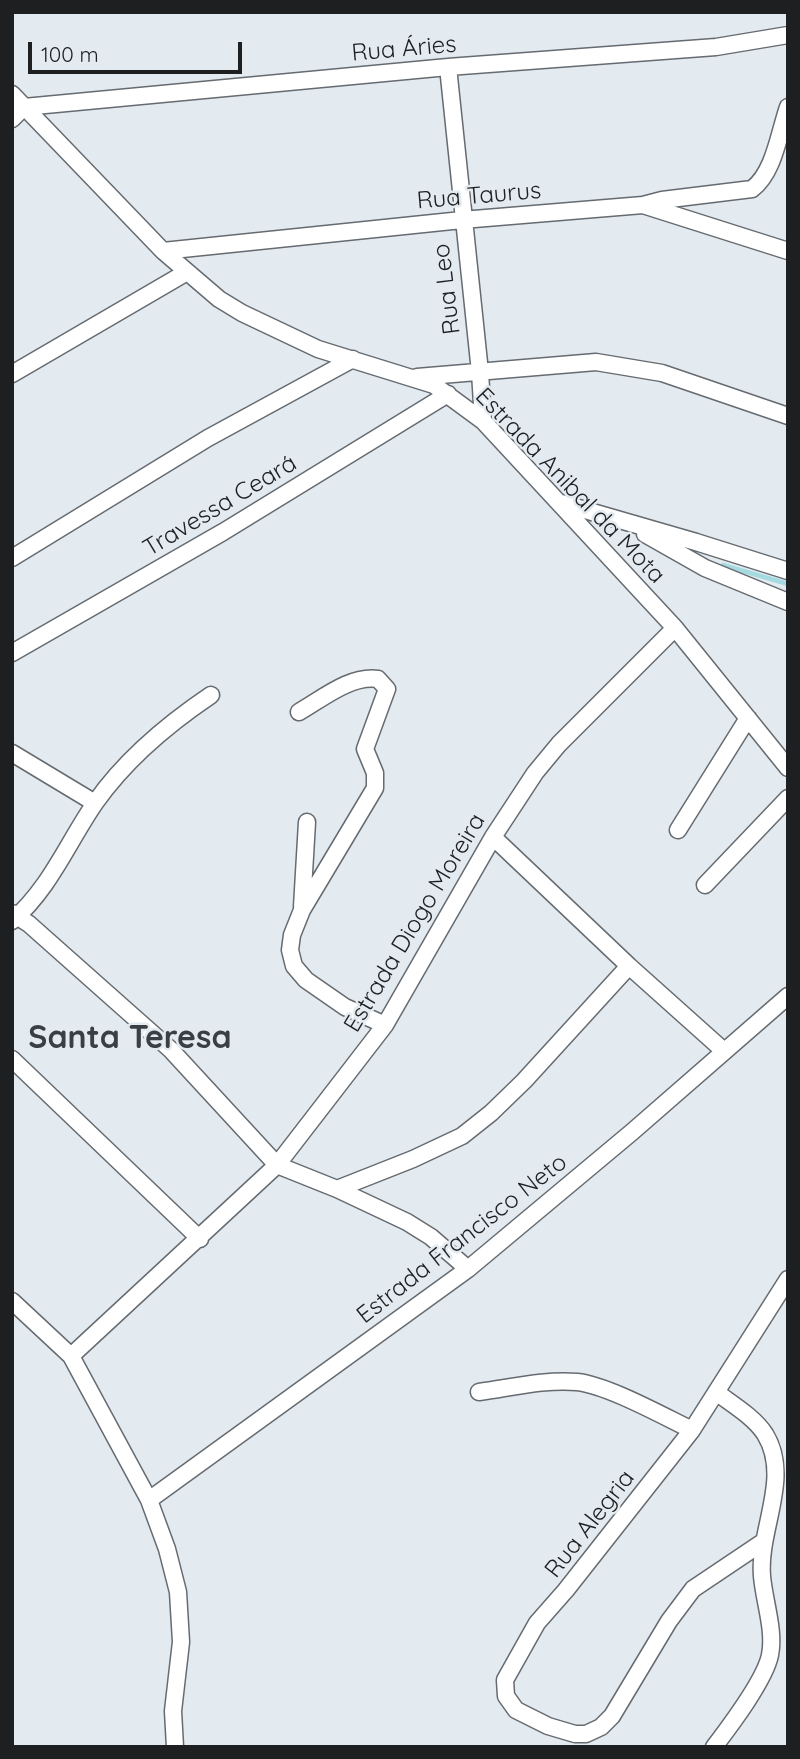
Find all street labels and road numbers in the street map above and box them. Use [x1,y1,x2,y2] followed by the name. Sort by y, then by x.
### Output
[350,30,458,68] street label: Rua Áries
[416,176,542,216] street label: Rua Taurus
[427,242,467,336] street label: Rua Leo
[469,382,671,590] street label: Estrada Anibal da Mota
[138,449,302,563] street label: Travessa Ceará
[338,809,492,1037] street label: Estrada Diogo Moreira
[351,1148,573,1330] street label: Estrada Francisco Neto
[539,1464,641,1584] street label: Rua Alegria

